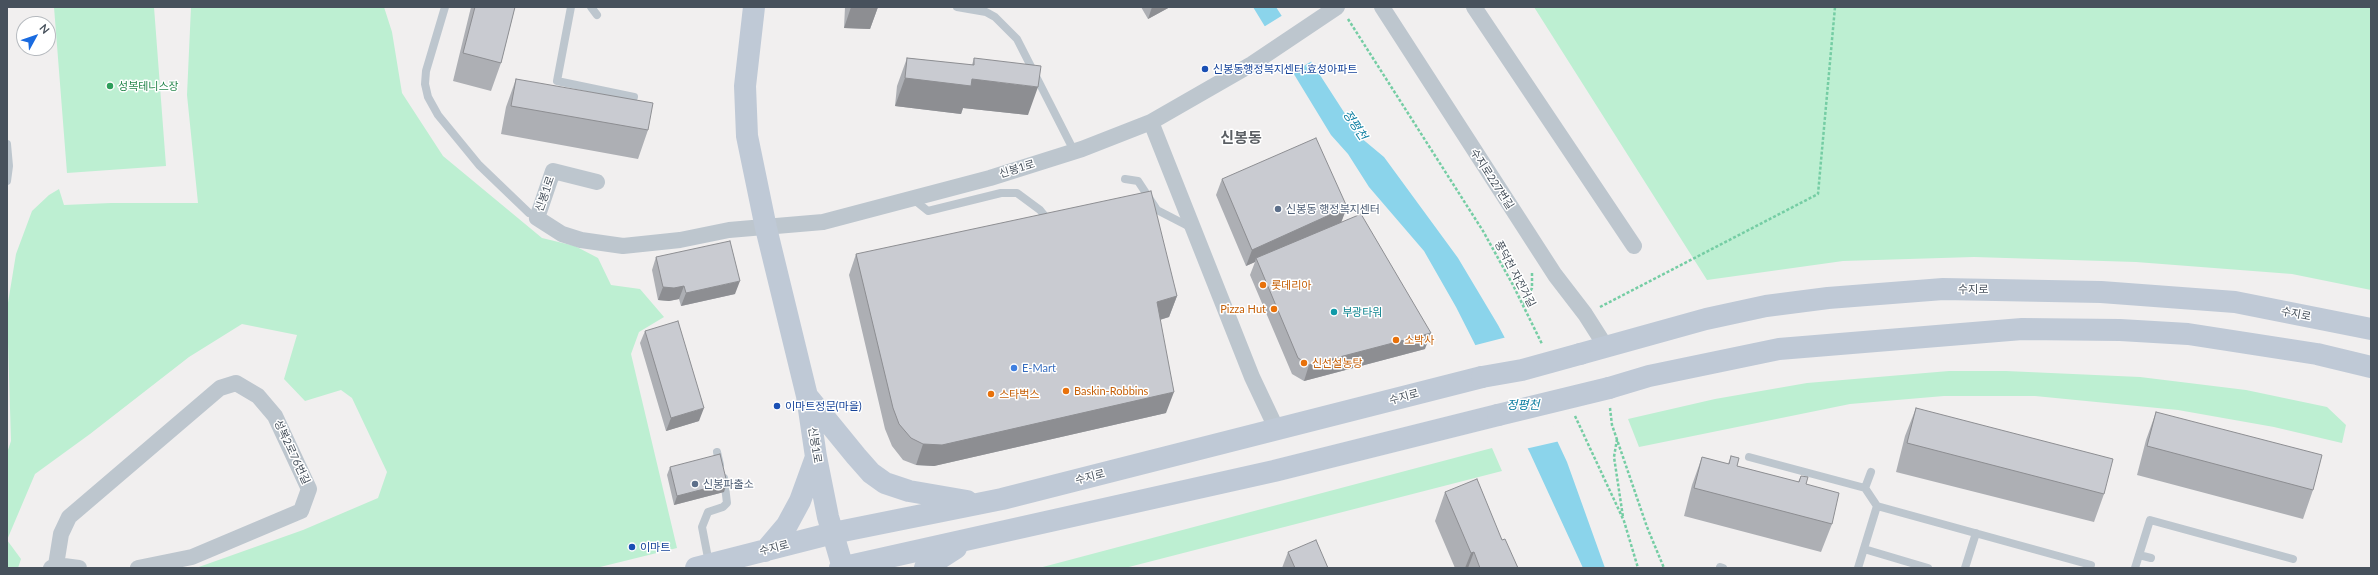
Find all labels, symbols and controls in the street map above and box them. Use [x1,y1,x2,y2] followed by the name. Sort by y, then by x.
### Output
[16,16,56,56] north arrow
[37,21,53,36] text: N
[1213,62,1357,76] place label: 신봉동행정복지센터.효성아파트
[1200,64,1210,74] marker: 신봉동행정복지센터.효성아파트
[118,79,179,93] place label: 성복테니스장
[105,81,115,91] marker: 성복테니스장
[1340,107,1370,143] water label: 정평천
[1220,129,1262,147] district label: 신봉동
[1467,146,1517,212] street label: 수지로227번길
[998,157,1036,181] street label: 신봉1로
[533,174,557,214] street label: 신봉1로
[1286,202,1380,216] place label: 신봉동 행정복지센터
[1273,204,1283,214] marker: 신봉동 행정복지센터
[1492,238,1538,310] street label: 풍덕천 자전거길
[1271,278,1311,292] place label: 롯데리아
[1258,280,1268,290] marker: 롯데리아
[1958,282,1988,296] street label: 수지로
[1220,302,1266,316] place label: Pizza Hut
[1269,304,1279,314] marker: Pizza Hut
[1342,305,1382,319] place label: 부광타워
[2280,305,2312,323] street label: 수지로
[1329,307,1339,317] marker: 부광타워
[1404,333,1434,347] place label: 소박사
[1391,335,1401,345] marker: 소박사
[1312,356,1363,370] place label: 신선설농탕
[1299,358,1309,368] marker: 신선설농탕
[1022,361,1056,375] place label: E-Mart
[1009,363,1019,373] marker: E-Mart
[1074,384,1148,398] place label: Baskin-Robbins
[1061,386,1071,396] marker: Baskin-Robbins
[999,387,1039,401] place label: 스타벅스
[1388,387,1420,407] street label: 수지로
[986,389,996,399] marker: 스타벅스
[1506,398,1540,412] water label: 정평천
[785,399,862,413] place label: 이마트정문(마을)
[772,401,782,411] marker: 이마트정문(마을)
[271,418,313,486] street label: 성복2로76번길
[806,426,824,464] street label: 신봉1로
[1074,467,1106,487] street label: 수지로
[703,477,754,491] place label: 신봉파출소
[690,479,700,489] marker: 신봉파출소
[758,538,790,558] street label: 수지로
[640,540,670,554] place label: 이마트
[627,542,637,552] marker: 이마트

